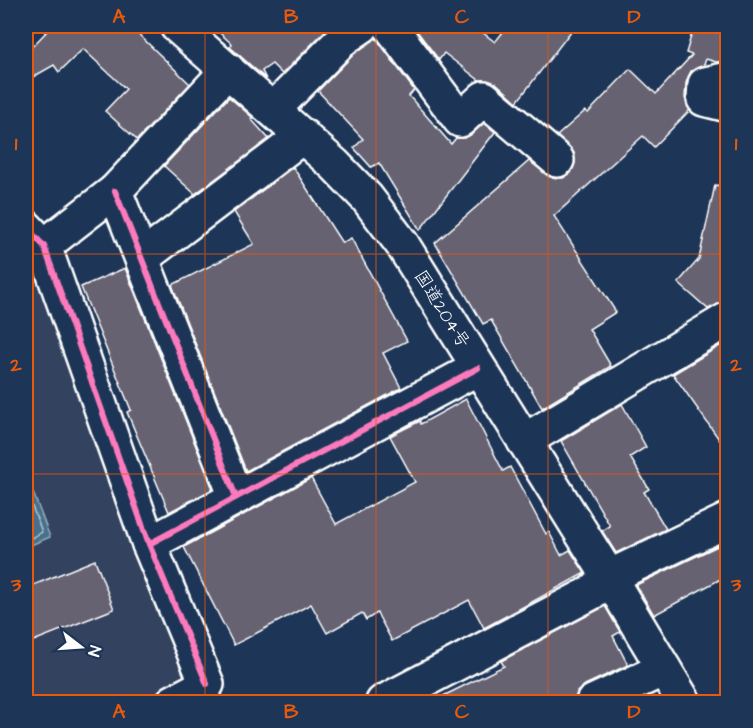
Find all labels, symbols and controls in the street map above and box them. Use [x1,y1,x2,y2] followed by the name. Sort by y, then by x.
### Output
[113,3,126,31] text: A
[284,3,299,31] text: B
[455,3,470,31] text: C
[628,3,641,31] text: D
[15,130,18,158] text: 1
[735,130,738,158] text: 1
[408,265,476,353] street label: 国道204号
[9,351,22,379] text: 2
[729,351,742,379] text: 2
[10,571,22,599] text: 3
[730,571,742,599] text: 3
[51,617,111,677] north arrow
[82,643,106,659] text: N
[113,698,126,726] text: A
[284,698,299,726] text: B
[455,698,470,726] text: C
[628,698,641,726] text: D

